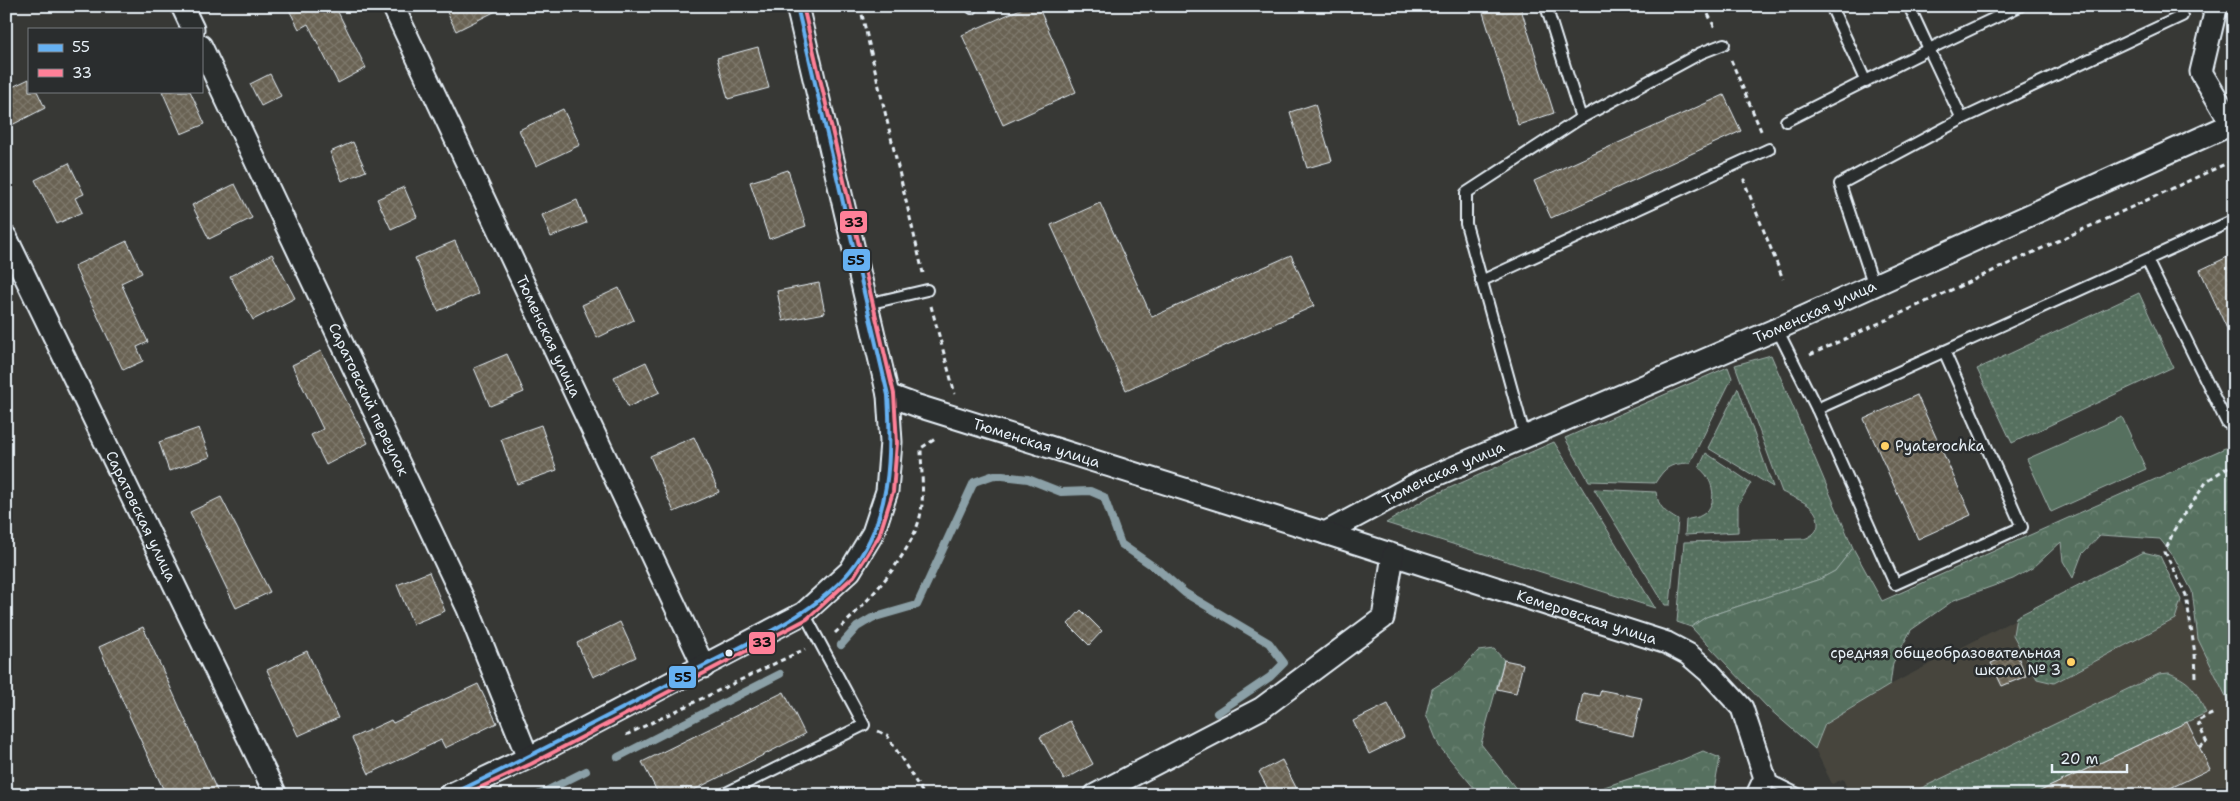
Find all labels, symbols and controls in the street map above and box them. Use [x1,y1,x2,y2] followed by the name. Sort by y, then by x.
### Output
[28,28,202,92] legend
[72,37,90,57] text: 55
[72,63,92,83] text: 33
[839,210,868,234] line badge: 33
[844,213,864,231] text: 33
[842,248,871,272] line badge: 55
[847,251,865,269] text: 55
[511,272,586,401] street label: Тюменская улица
[1750,275,1880,348] street label: Тюменская улица
[324,319,413,479] street label: Саратовский переулок
[970,414,1103,472] street label: Тюменская улица
[1895,436,1986,456] place label: Pyaterochka
[1379,437,1508,510] street label: Тюменская улица
[1879,440,1891,452] marker: Pyaterochka
[101,447,181,585] street label: Саратовская улица
[1514,585,1660,649] street label: Кемеровская улица
[748,631,776,655] line badge: 33
[752,633,772,651] text: 33
[1830,643,2061,680] place label: средняя общеобразовательная школа № 3
[724,648,734,658] unlabelled marker
[2065,656,2077,668] marker: средняя общеобразовательная школа № 3
[668,665,697,689] line badge: 55
[674,668,692,686] text: 55
[2052,741,2128,773] scale bar
[2060,749,2099,769] text: 20 m

